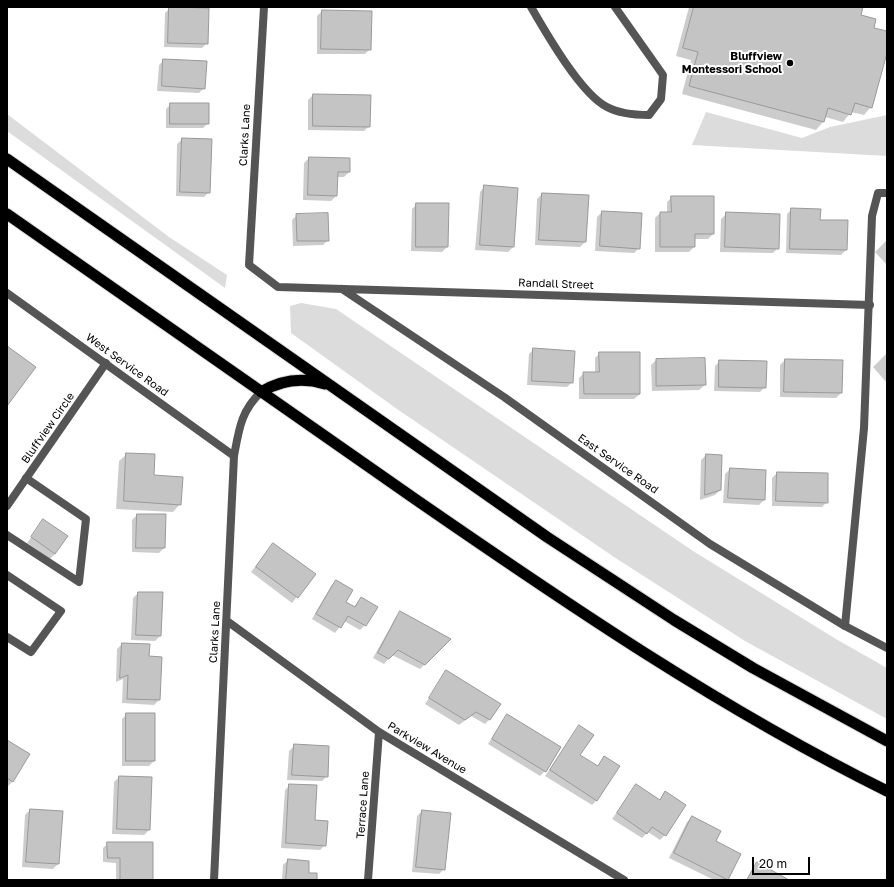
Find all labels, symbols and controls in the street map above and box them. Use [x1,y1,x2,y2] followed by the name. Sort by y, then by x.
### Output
[682,50,782,76] place label: Bluffview Montessori School
[785,58,795,68] marker: Bluffview Montessori School
[237,104,253,166] street label: Clarks Lane
[518,276,594,292] street label: Randall Street
[83,331,171,399] street label: West Service Road
[19,390,77,466] street label: Bluffview Circle
[575,431,661,497] street label: East Service Road
[207,601,223,663] street label: Clarks Lane
[385,719,469,777] street label: Parkview Avenue
[354,771,372,839] street label: Terrace Lane
[754,849,812,875] scale bar
[759,856,787,871] text: 20 m

